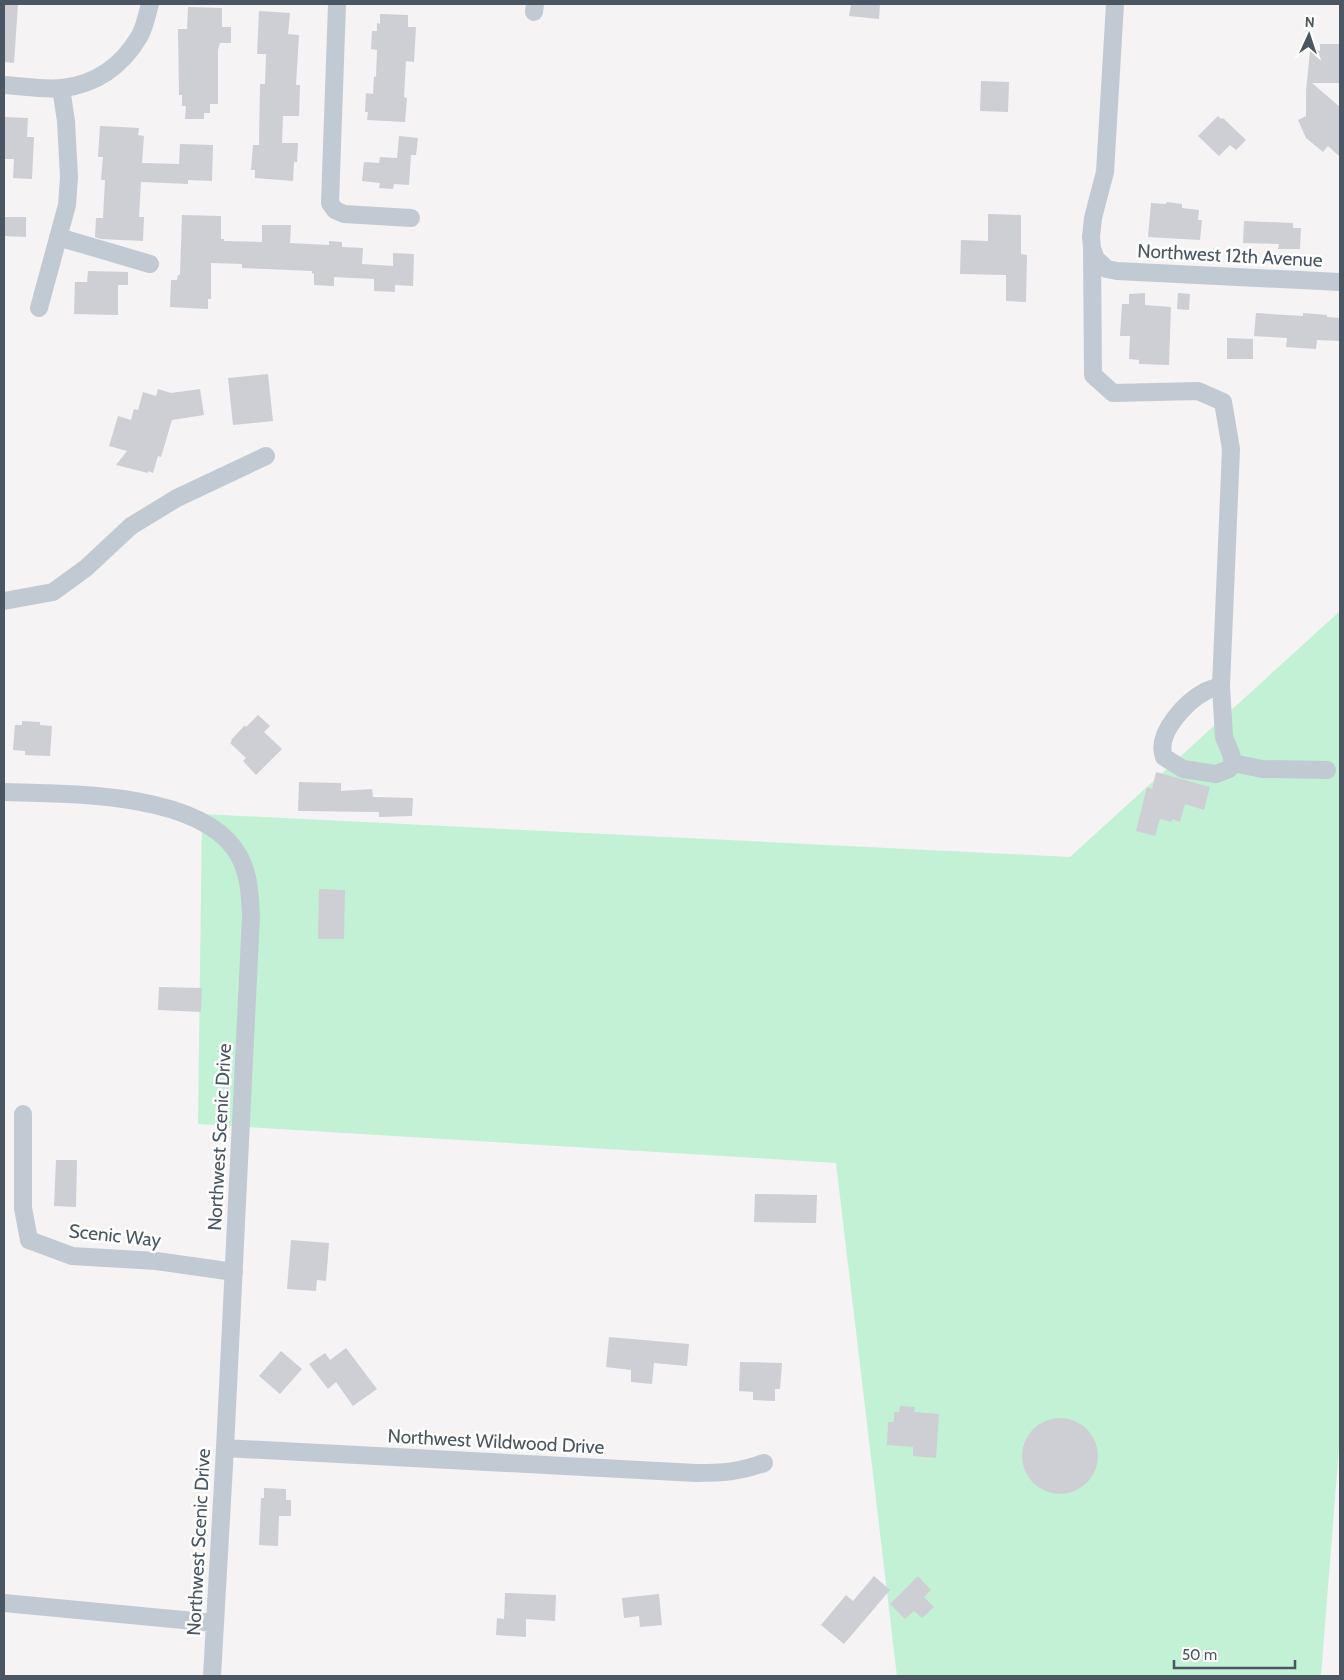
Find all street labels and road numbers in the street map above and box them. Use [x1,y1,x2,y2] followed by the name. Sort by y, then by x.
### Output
[1137,239,1323,272] street label: Northwest 12th Avenue
[203,1043,236,1231] street label: Northwest Scenic Drive
[68,1219,163,1252] street label: Scenic Way
[387,1424,605,1459] street label: Northwest Wildwood Drive
[182,1448,215,1636] street label: Northwest Scenic Drive

